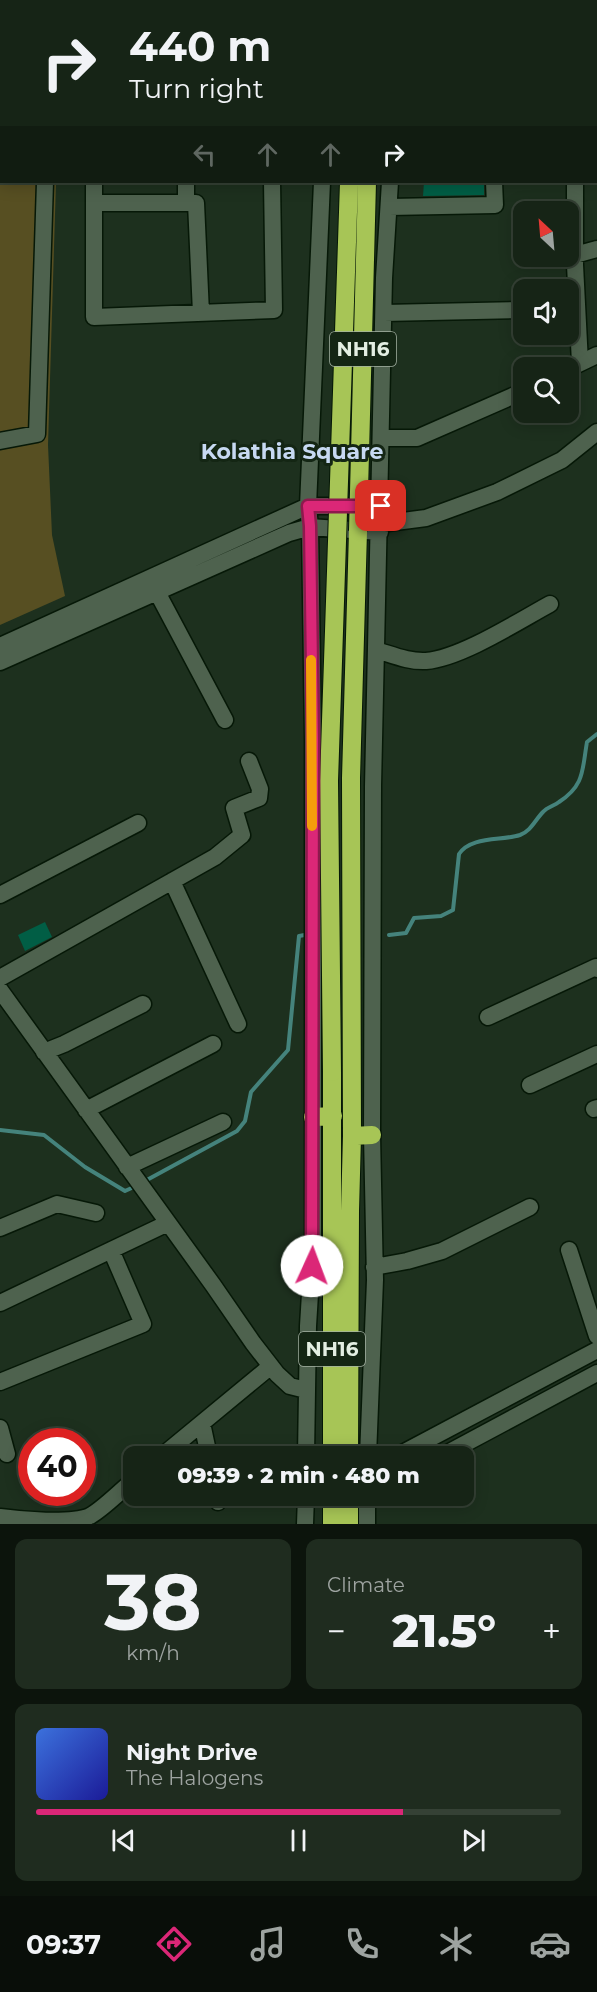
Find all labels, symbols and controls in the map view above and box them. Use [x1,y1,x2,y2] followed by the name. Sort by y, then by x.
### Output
[129,20,271,72] text: 440 m
[30,24,108,102] icon: right
[129,72,264,105] text: Turn right
[188,138,221,171] icon: left
[251,138,284,171] icon: ahead
[314,138,347,171] icon: ahead
[377,138,410,171] icon: right
[513,201,579,267] north arrow
[513,201,579,423] map controls
[513,279,579,345] button: sound
[330,332,396,366] road number: NH16
[513,357,579,423] button: search
[201,438,383,465] district label: Kolathia Square
[355,480,406,531] pin
[364,489,397,522] icon: arrive
[280,1234,344,1298] position arrow
[299,1332,365,1366] road number: NH16
[18,1428,96,1506] speed limit sign: 40
[177,1462,420,1489] text: 09:39 · 2 min · 480 m
[104,1554,202,1650] text: 38
[327,1573,405,1597] text: Climate
[392,1603,496,1658] text: 21.5°
[327,1611,346,1651] text: −
[542,1611,561,1651] text: +
[126,1641,180,1665] text: km/h
[126,1739,258,1766] text: Night Drive
[126,1766,263,1790] text: The Halogens
[107,1824,140,1857] icon: previous
[282,1824,315,1857] icon: pause
[457,1824,490,1857] icon: next
[153,1923,195,1965] icon: directions
[247,1923,289,1965] icon: music
[341,1923,383,1965] icon: phone
[435,1923,477,1965] icon: climate
[529,1923,571,1965] icon: car
[26,1928,101,1961] text: 09:37

